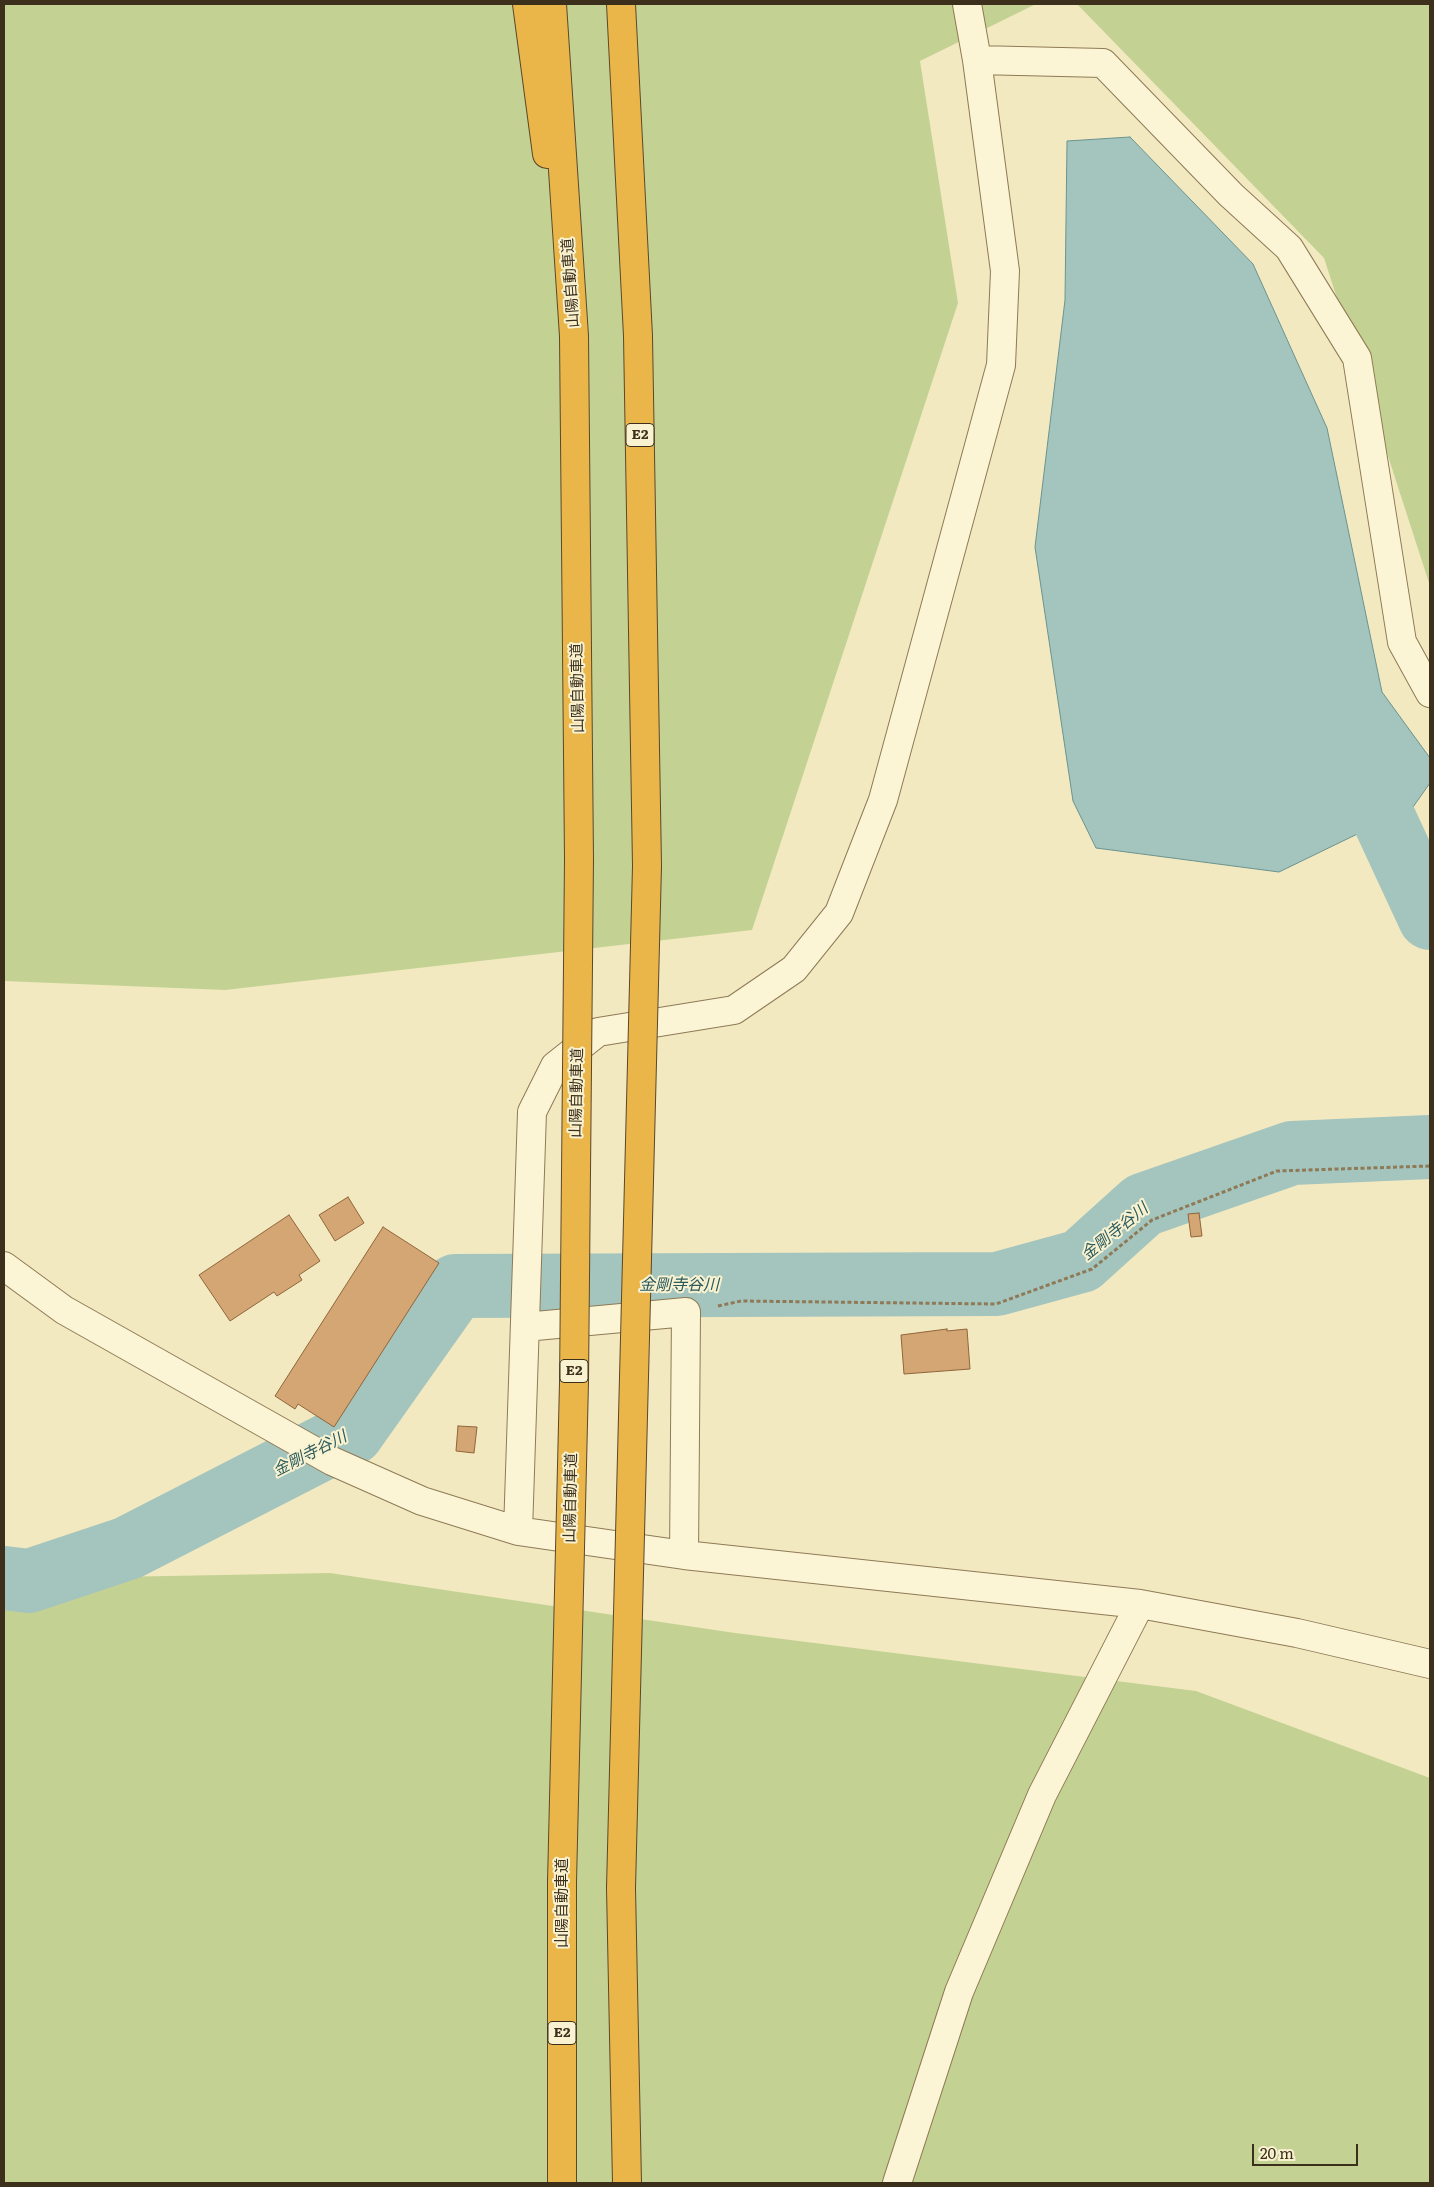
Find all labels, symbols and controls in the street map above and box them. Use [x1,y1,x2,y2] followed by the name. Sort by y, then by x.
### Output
[559,237,583,329] street label: 山陽自動車道
[626,424,654,446] road number: E2
[568,643,588,733] street label: 山陽自動車道
[567,1048,587,1138] street label: 山陽自動車道
[1078,1199,1152,1265] water label: 金剛寺谷川
[639,1275,719,1295] water label: 金剛寺谷川
[560,1360,588,1382] road number: E2
[270,1427,350,1481] water label: 金剛寺谷川
[561,1453,581,1543] street label: 山陽自動車道
[554,1858,572,1948] street label: 山陽自動車道
[548,2022,576,2045] road number: E2
[1254,2134,1360,2166] scale bar
[1260,2141,1294,2164] text: 20 m

